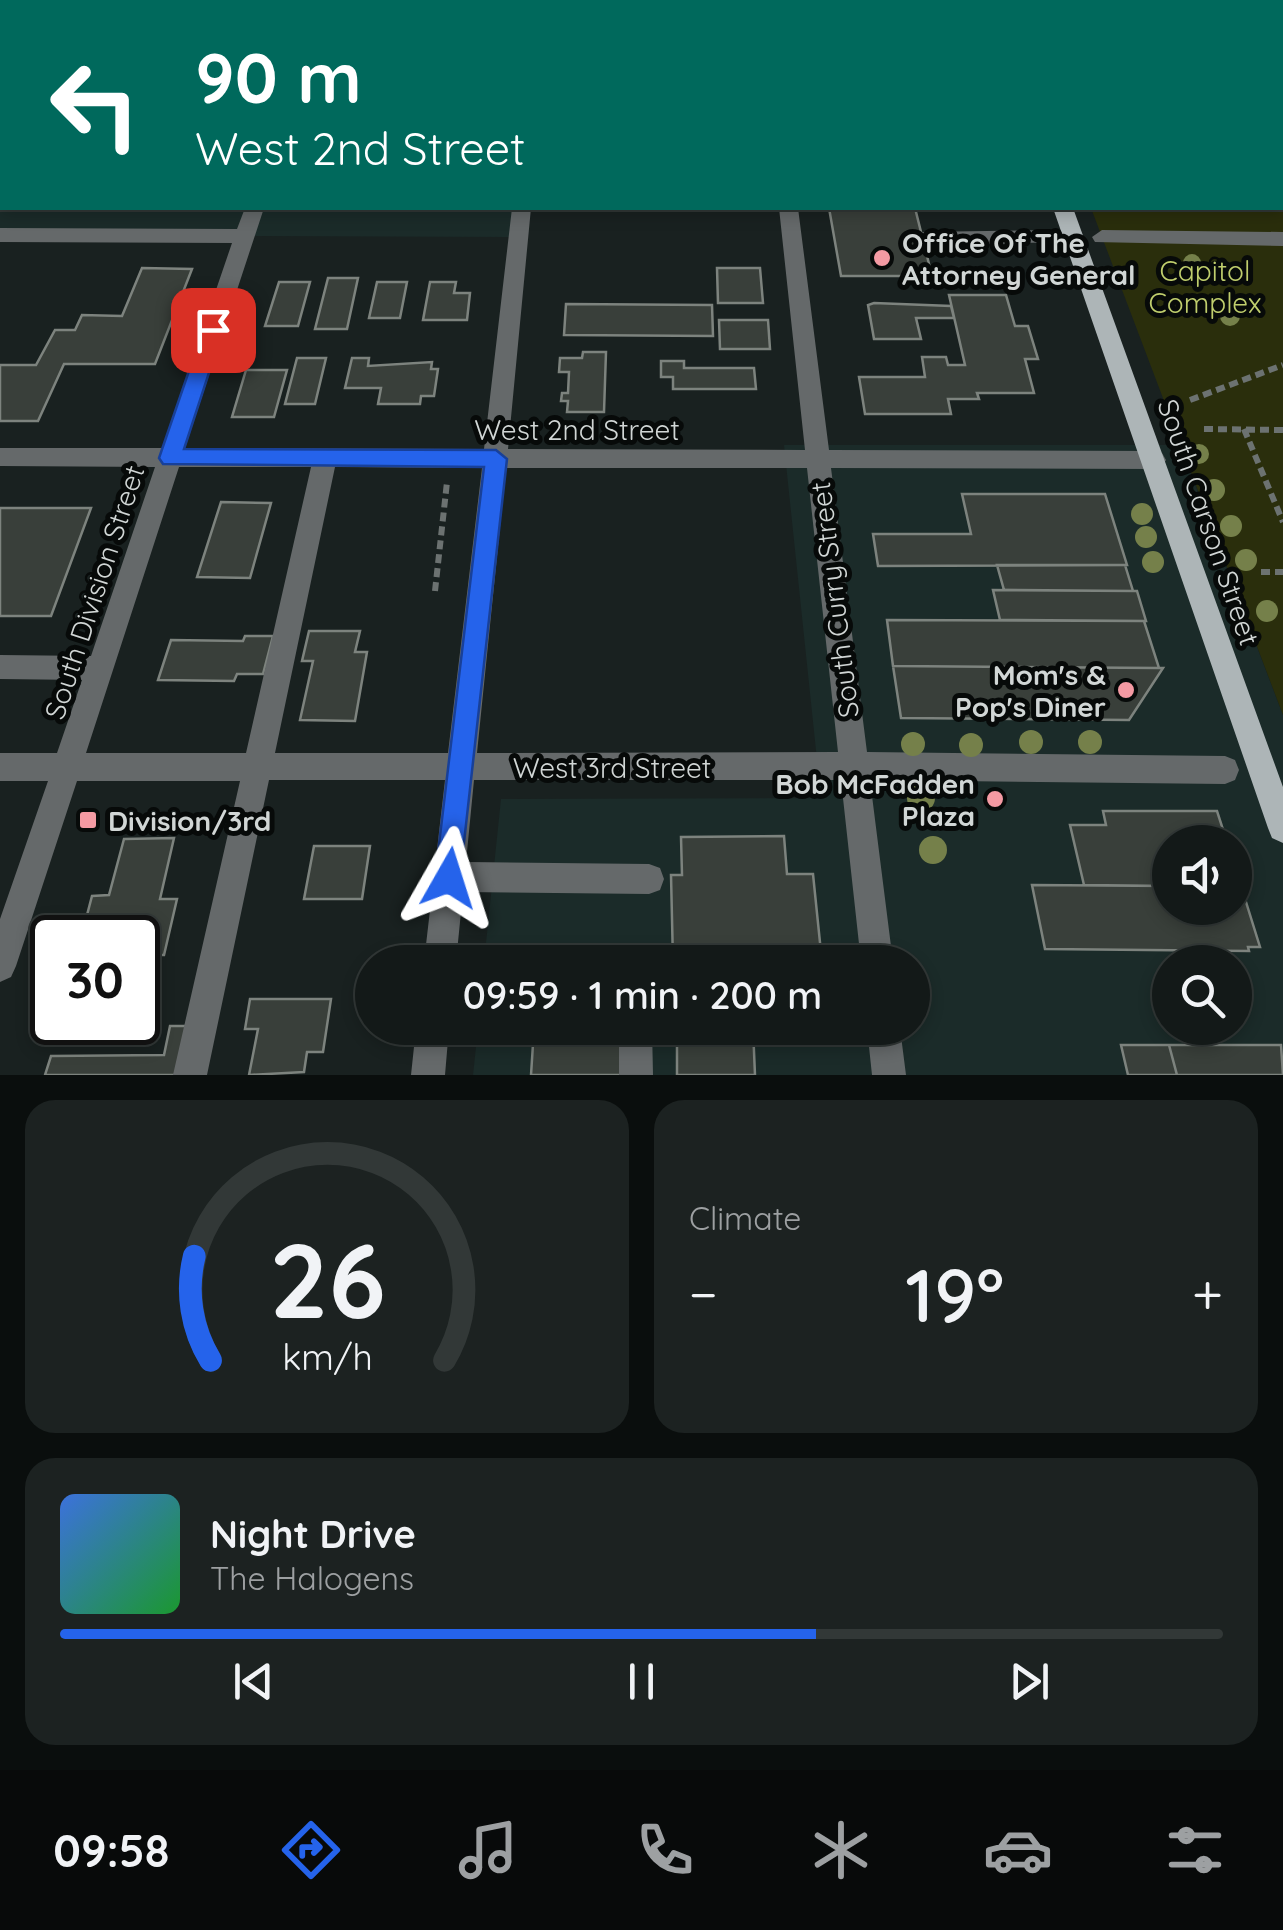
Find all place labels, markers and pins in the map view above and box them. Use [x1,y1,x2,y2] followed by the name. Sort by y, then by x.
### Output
[902,225,1136,292] place label: Office Of The Attorney General
[871,247,893,269] marker: Office Of The Attorney General
[171,288,256,373] pin
[955,657,1106,724] place label: Mom's & Pop's Diner
[1115,679,1137,701] marker: Mom's & Pop's Diner
[775,766,975,833] place label: Bob McFadden Plaza
[984,788,1006,810] marker: Bob McFadden Plaza
[108,803,271,838] place label: Division/3rd
[77,809,99,831] marker: Division/3rd

